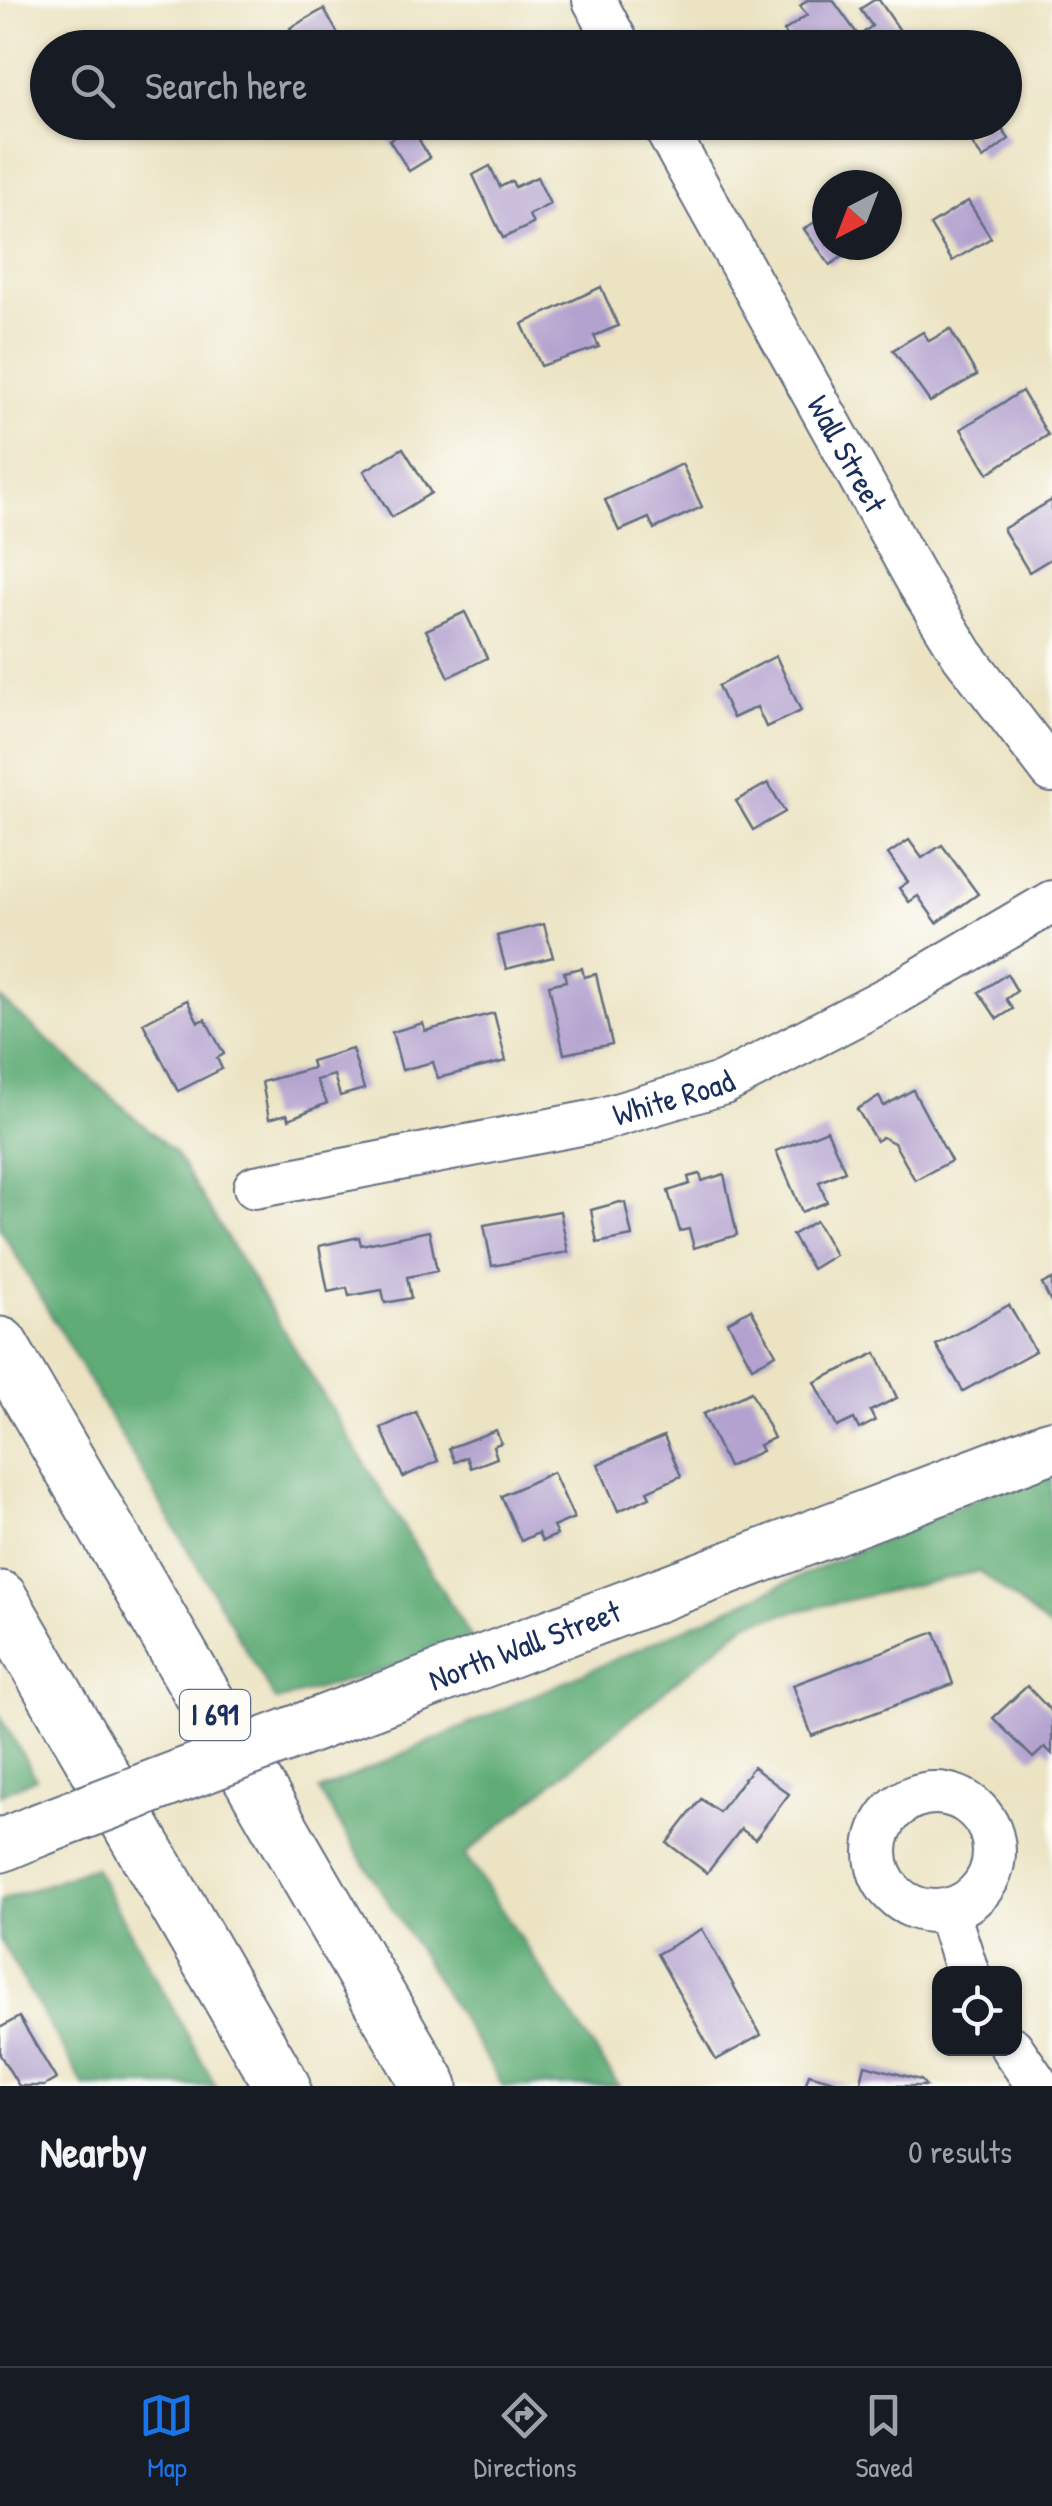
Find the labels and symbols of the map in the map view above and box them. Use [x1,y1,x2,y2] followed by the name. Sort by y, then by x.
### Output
[812,170,902,260] north arrow
[797,387,898,521] street label: Wall Street
[608,1059,742,1136] street label: White Road
[422,1589,628,1701] street label: North Wall Street
[180,1690,250,1740] road number: I 691

